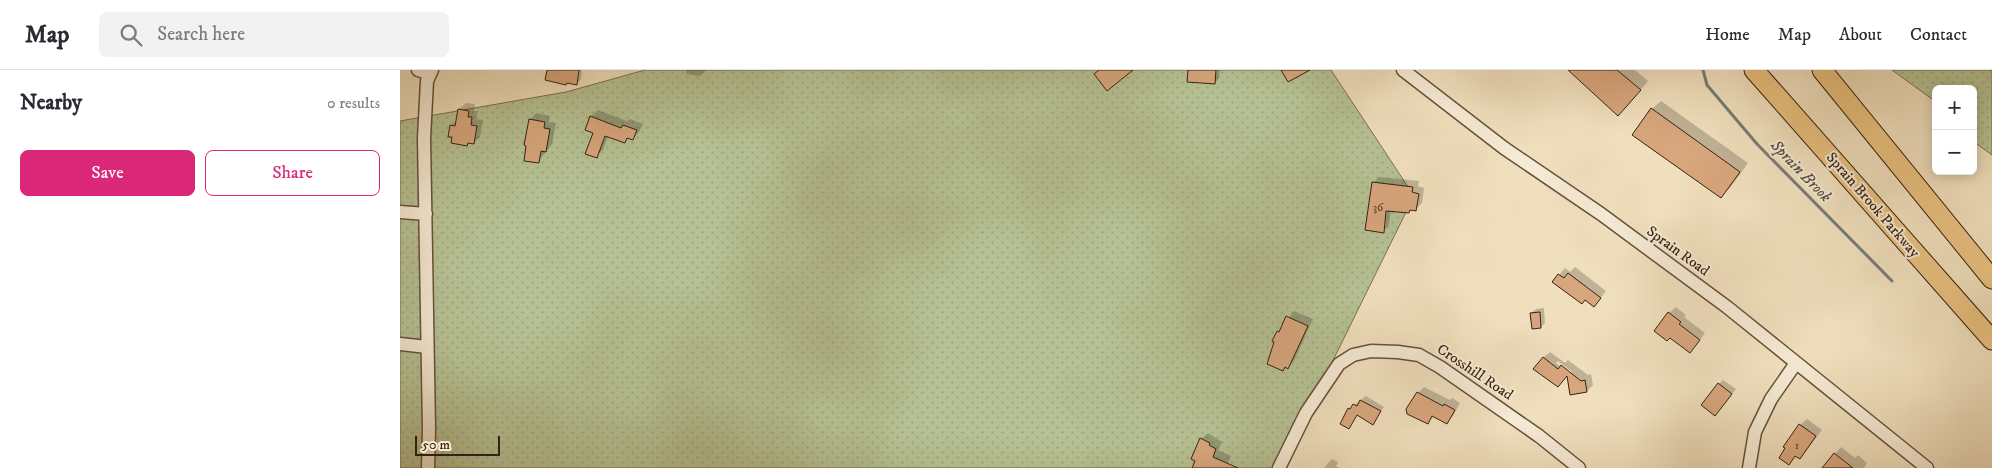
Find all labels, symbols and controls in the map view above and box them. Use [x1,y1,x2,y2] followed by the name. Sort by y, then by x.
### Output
[99,12,449,57] search box
[25,20,69,50] text: Map
[117,21,145,49] icon: search
[157,23,245,46] text: Search here
[1705,24,1750,46] text: Home
[1778,24,1811,46] text: Map
[1839,24,1882,46] text: About
[1910,24,1967,46] text: Contact
[1932,85,1977,175] map controls
[1932,85,1977,130] button: +
[20,90,82,116] text: Nearby
[327,93,380,113] text: 0 results
[1932,130,1977,175] button: −
[1766,135,1836,207] water label: Sprain Brook
[1822,148,1925,262] street label: Sprain Brook Parkway
[20,150,195,196] button: Save
[205,150,380,196] button: Share
[1373,200,1384,215] house number: 36
[1643,222,1714,281] street label: Sprain Road
[1433,340,1517,405] street label: Crosshill Road
[415,433,500,456] scale bar
[422,436,450,454] text: 50 m
[1795,438,1799,453] house number: 1

